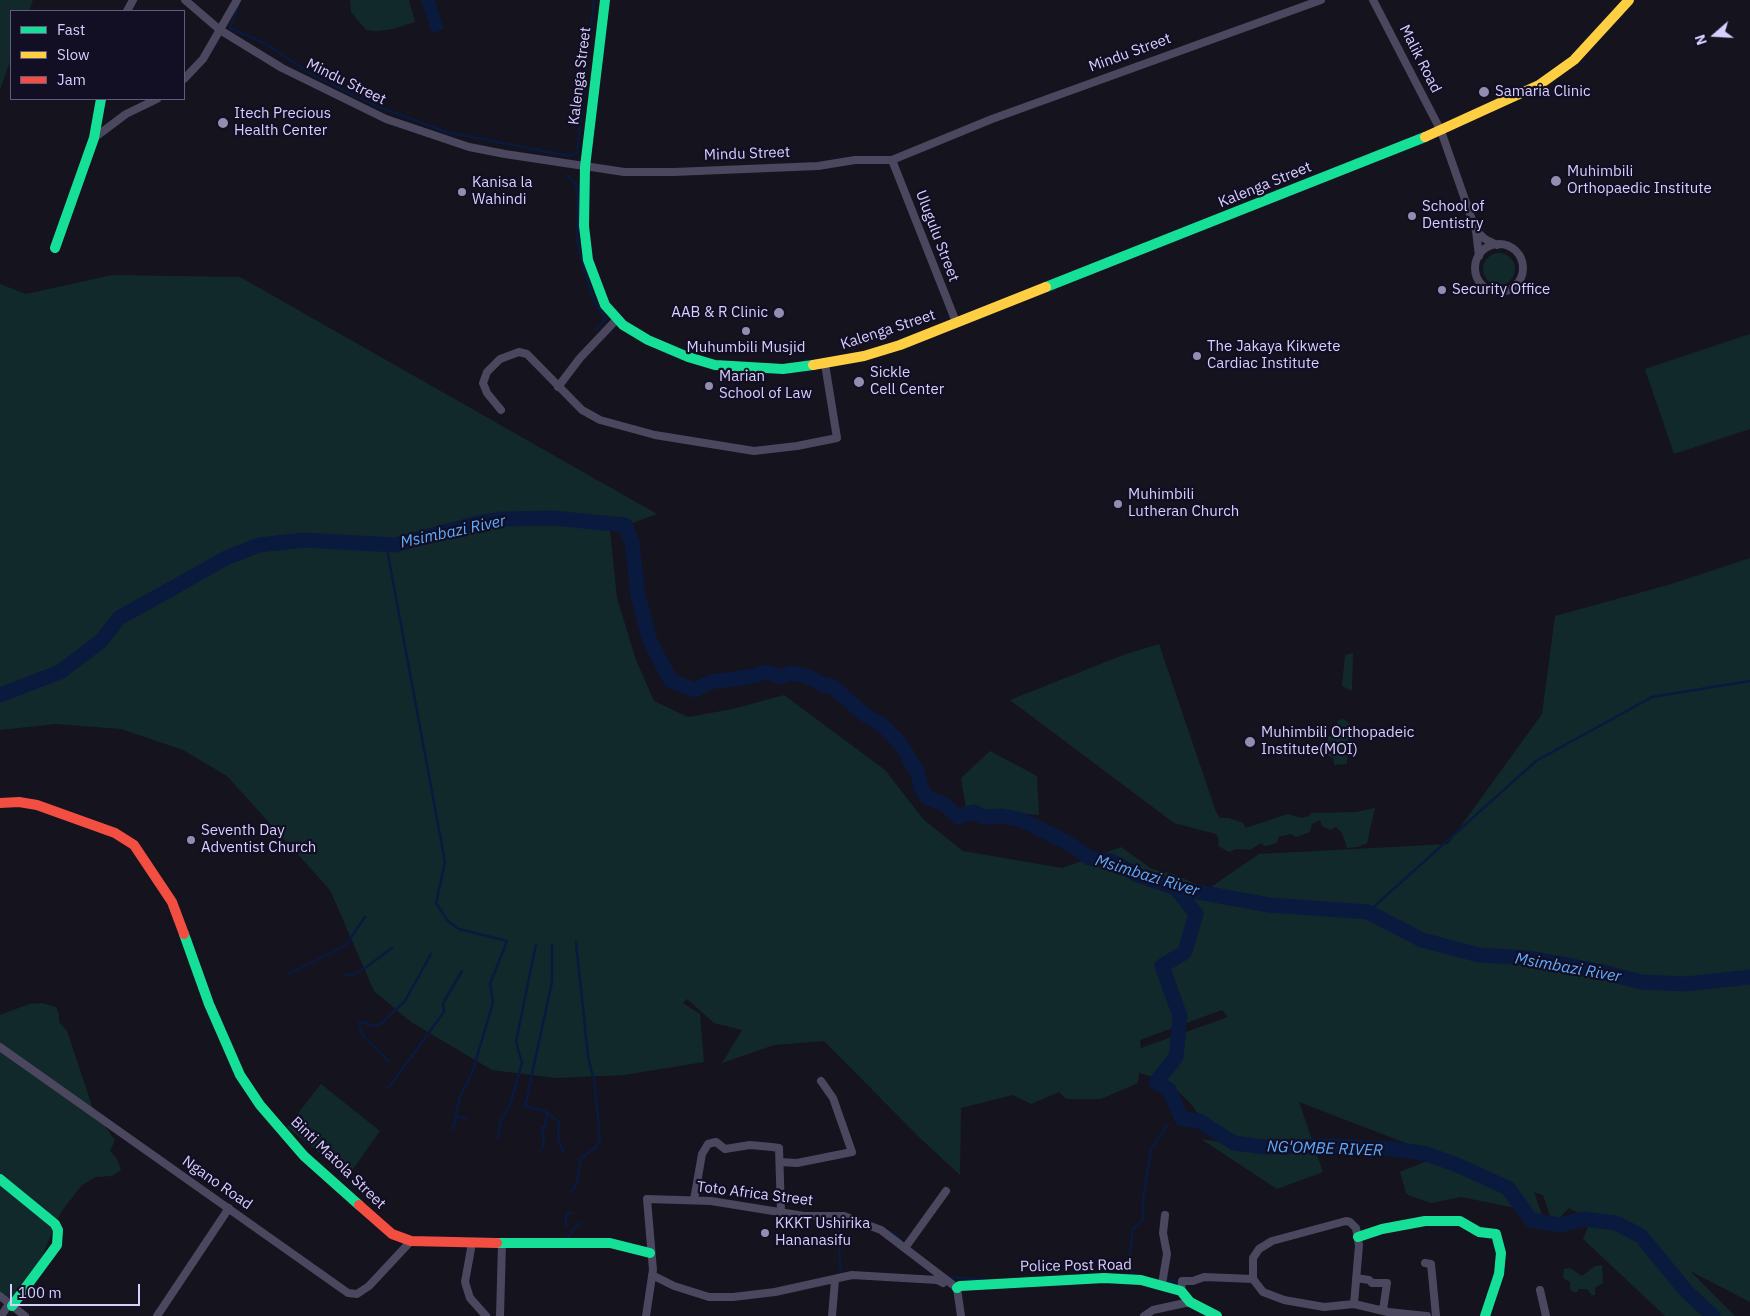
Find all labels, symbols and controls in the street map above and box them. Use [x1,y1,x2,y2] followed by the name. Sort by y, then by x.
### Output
[10,10,185,100] legend
[1690,10,1740,60] north arrow
[57,20,85,39] text: Fast
[1395,22,1445,96] street label: Malik Road
[565,26,595,126] street label: Kalenga Street
[1086,30,1174,76] street label: Mindu Street
[1691,32,1711,48] text: N
[57,45,90,64] text: Slow
[303,55,389,109] street label: Mindu Street
[57,70,86,89] text: Jam
[1495,83,1591,101] place label: Samaria Clinic
[1477,85,1491,99] marker: Samaria Clinic
[234,105,331,140] place label: Itech Precious Health Center
[216,116,230,130] marker: Itech Precious Health Center
[704,143,790,165] street label: Mindu Street
[1216,158,1314,212] street label: Kalenga Street
[1567,163,1712,198] place label: Muhimbili Orthopaedic Institute
[472,174,533,209] place label: Kanisa la Wahindi
[1549,174,1563,188] marker: Muhimbili Orthopaedic Institute
[456,186,468,198] marker: Kanisa la Wahindi
[911,188,963,284] street label: Ulugulu Street
[1422,198,1484,233] place label: School of Dentistry
[1406,210,1418,222] marker: School of Dentistry
[1452,281,1550,299] place label: Security Office
[1436,284,1448,296] marker: Security Office
[671,304,768,322] place label: AAB & R Clinic
[772,306,786,320] marker: AAB & R Clinic
[838,306,938,354] street label: Kalenga Street
[740,325,752,337] marker: Muhumbili Musjid
[1207,338,1340,373] place label: The Jakaya Kikwete Cardiac Institute
[687,339,805,357] place label: Muhumbili Musjid
[1191,350,1203,362] marker: The Jakaya Kikwete Cardiac Institute
[870,364,944,399] place label: Sickle Cell Center
[719,368,812,403] place label: Marian School of Law
[852,375,866,389] marker: Sickle Cell Center
[703,380,715,392] marker: Marian School of Law
[1128,486,1239,521] place label: Muhimbili Lutheran Church
[1112,498,1124,510] marker: Muhimbili Lutheran Church
[398,511,508,553] water label: Msimbazi River
[1261,724,1414,759] place label: Muhimbili Orthopadeic Institute(MOI)
[1243,735,1257,749] marker: Muhimbili Orthopadeic Institute(MOI)
[201,822,316,857] place label: Seventh Day Adventist Church
[185,834,197,846] marker: Seventh Day Adventist Church
[1093,851,1201,901] water label: Msimbazi River
[1513,949,1623,987] water label: Msimbazi River
[287,1113,389,1213] street label: Binti Matola Street
[1267,1137,1383,1161] water label: NG'OMBE RIVER
[178,1152,256,1214] street label: Ngano Road
[696,1178,814,1210] street label: Toto Africa Street
[775,1215,870,1250] place label: KKKT Ushirika Hananasifu
[759,1227,771,1239] marker: KKKT Ushirika Hananasifu
[1020,1256,1132,1276] street label: Police Post Road
[12,1274,142,1306] scale bar
[18,1283,62,1302] text: 100 m

